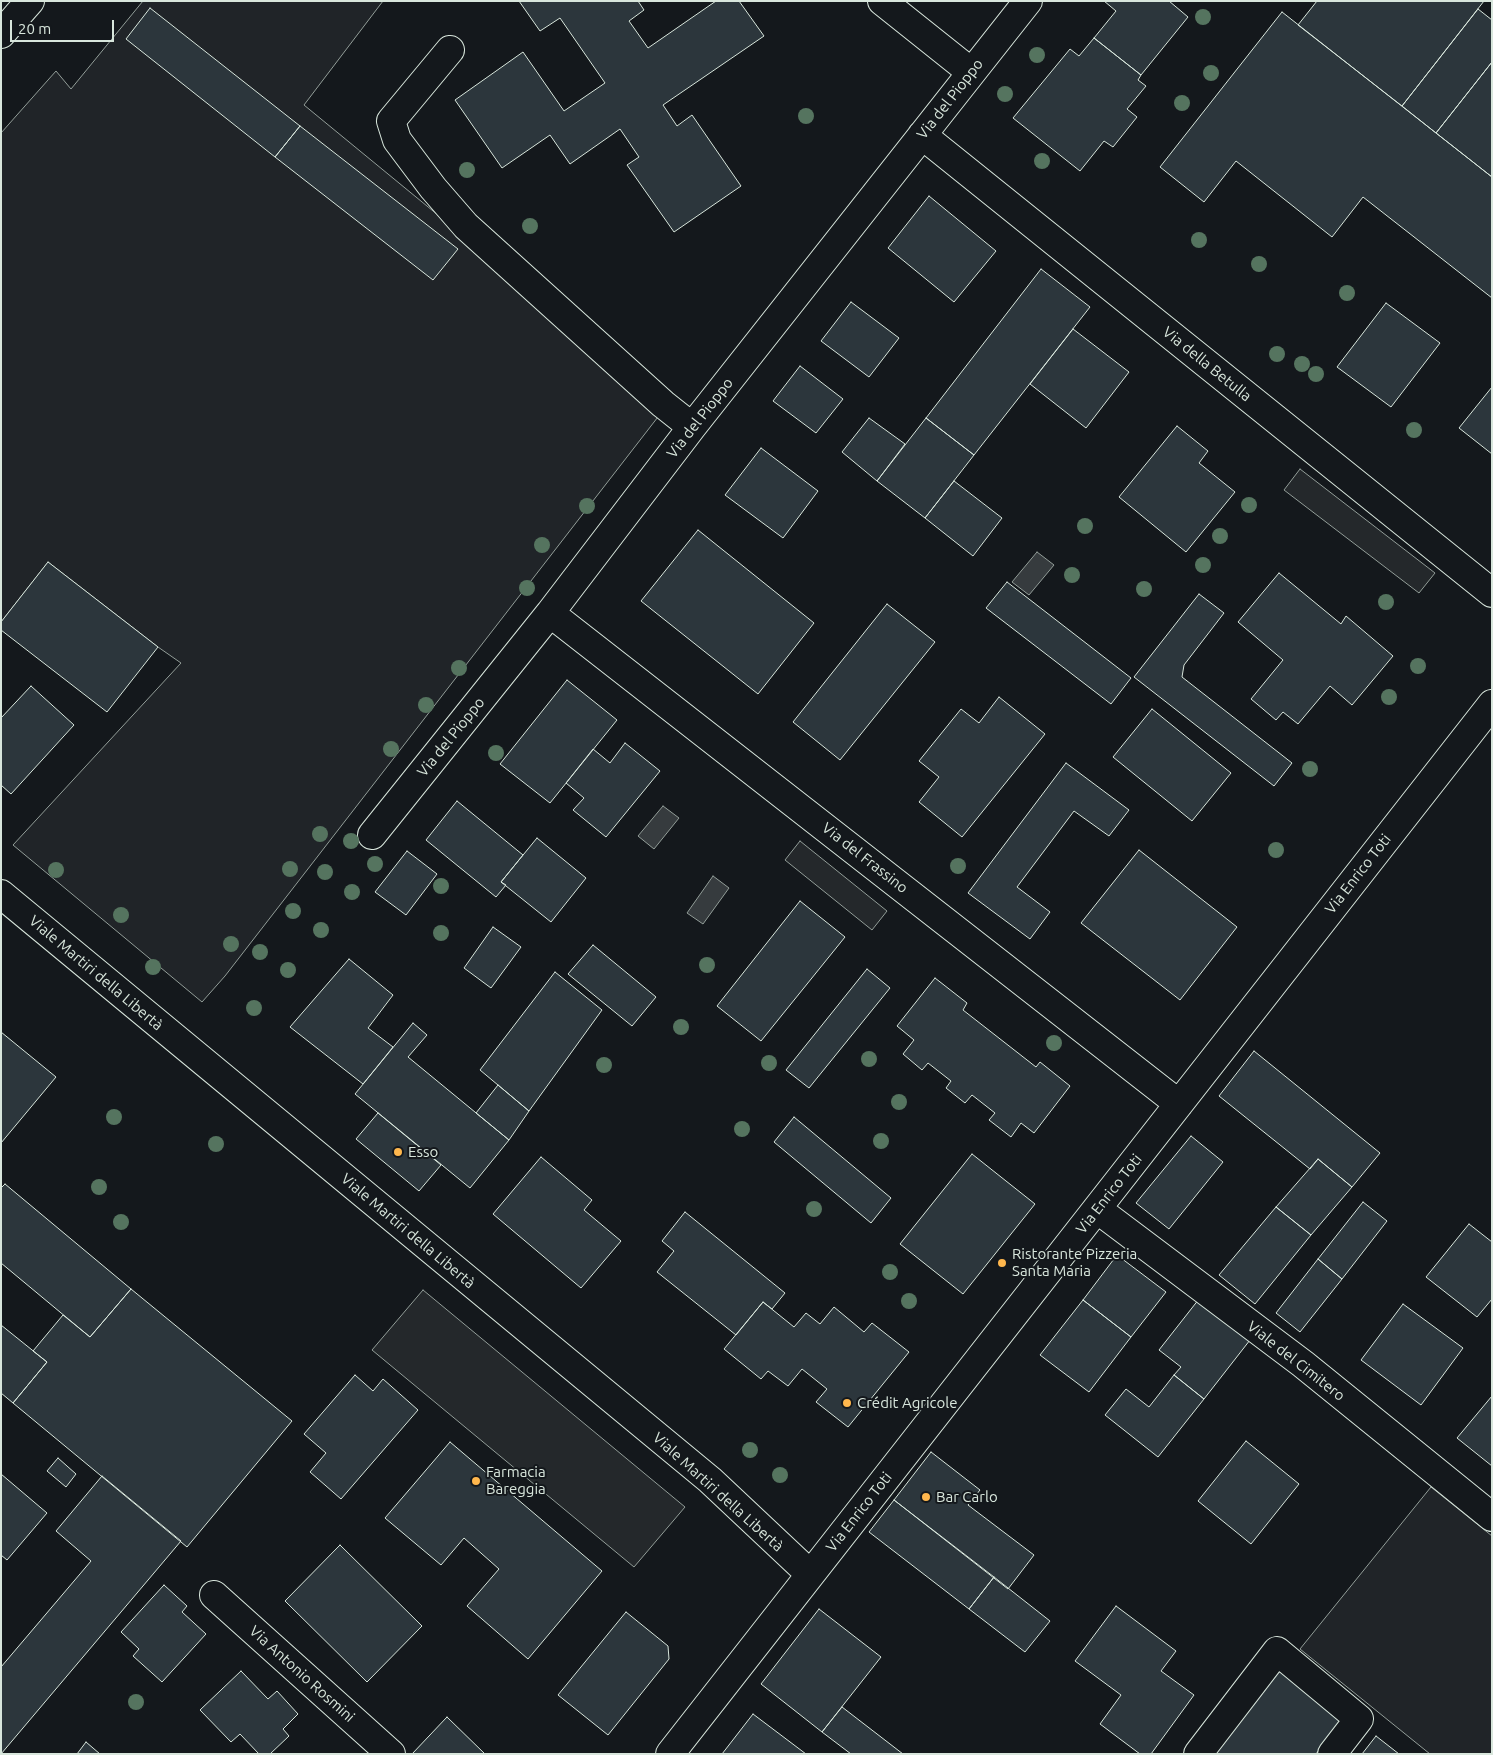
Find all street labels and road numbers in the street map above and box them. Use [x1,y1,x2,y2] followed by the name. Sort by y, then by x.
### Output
[913,55,987,143] street label: Via del Pioppo
[1159,323,1255,405] street label: Via della Betulla
[663,374,737,462] street label: Via del Pioppo
[414,694,488,780] street label: Via del Pioppo
[818,819,912,897] street label: Via del Frassino
[1321,831,1395,917] street label: Via Enrico Toti
[25,912,167,1034] street label: Viale Martiri della Libertà
[1072,1151,1146,1237] street label: Via Enrico Toti
[337,1170,479,1292] street label: Viale Martiri della Libertà
[1243,1317,1349,1405] street label: Viale del Cimitero
[649,1429,787,1555] street label: Viale Martiri della Libertà
[822,1469,896,1555] street label: Via Enrico Toti
[246,1622,358,1726] street label: Via Antonio Rosmini

